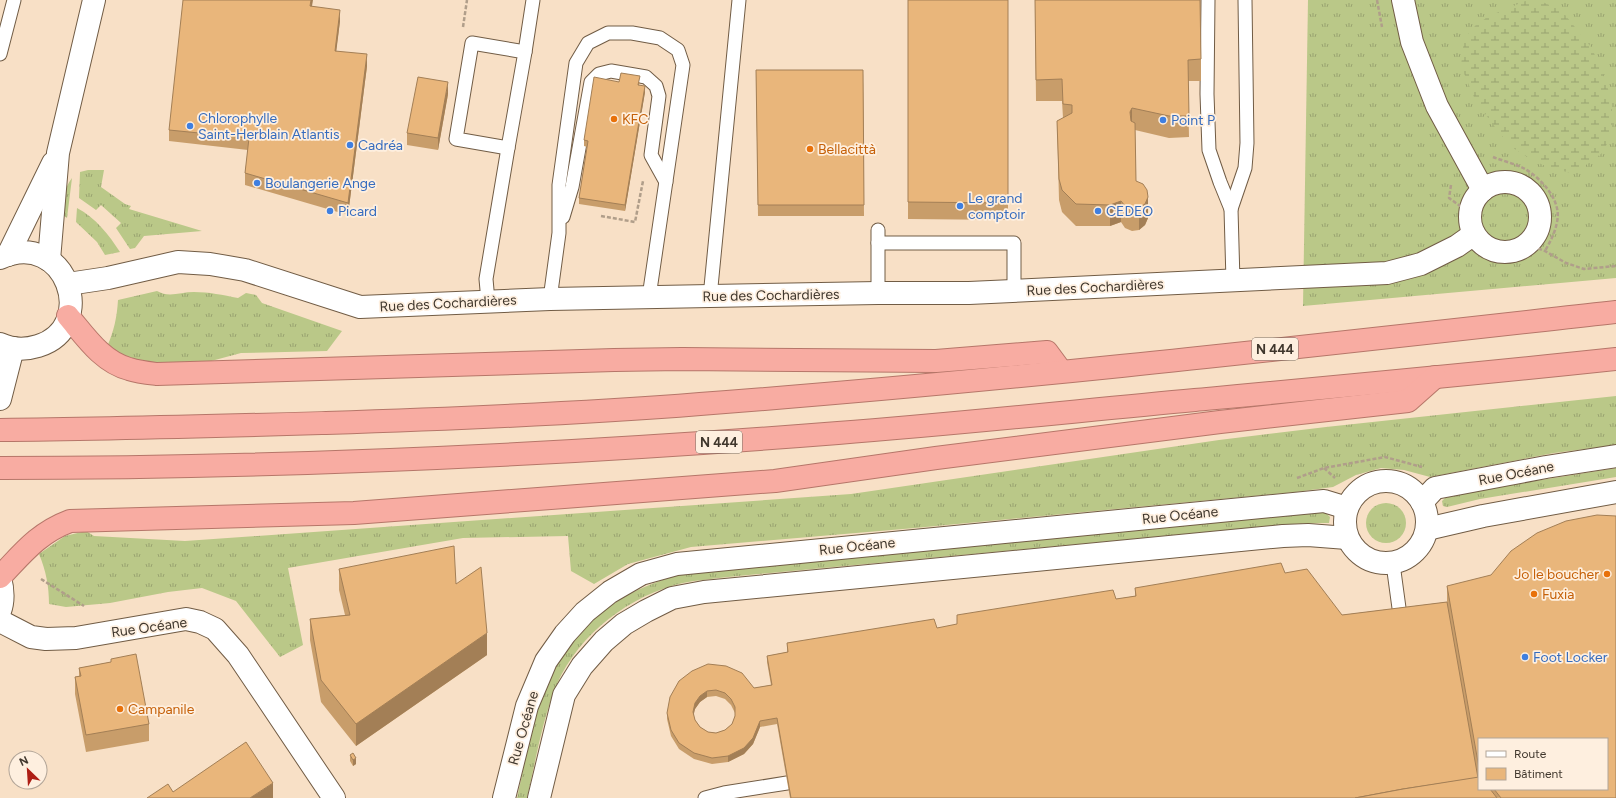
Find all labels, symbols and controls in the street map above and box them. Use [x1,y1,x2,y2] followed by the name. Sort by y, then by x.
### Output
[198,110,340,143] place label: Chlorophylle Saint-Herblain Atlantis
[622,111,648,128] place label: KFC
[1171,112,1215,129] place label: Point P
[609,114,619,124] marker: KFC
[1158,115,1168,125] marker: Point P
[185,121,195,131] marker: Chlorophylle Saint-Herblain Atlantis
[358,137,403,154] place label: Cadréa
[345,140,355,150] marker: Cadréa
[818,141,876,158] place label: Bellacittà
[805,144,815,154] marker: Bellacittà
[265,175,376,192] place label: Boulangerie Ange
[252,178,262,188] marker: Boulangerie Ange
[968,190,1026,223] place label: Le grand comptoir
[955,201,965,211] marker: Le grand comptoir
[338,203,377,220] place label: Picard
[1106,203,1153,220] place label: CEDEO
[325,206,335,216] marker: Picard
[1093,206,1103,216] marker: CEDEO
[1026,275,1164,300] street label: Rue des Cochardières
[702,286,840,305] street label: Rue des Cochardières
[379,291,517,316] street label: Rue des Cochardières
[1252,338,1298,360] road number: N 444
[696,431,742,453] road number: N 444
[1477,458,1556,489] street label: Rue Océane
[1141,503,1219,528] street label: Rue Océane
[818,534,896,559] street label: Rue Océane
[1514,566,1599,583] place label: Jo le boucher
[1602,569,1612,579] marker: Jo le boucher
[1542,586,1574,603] place label: Fuxia
[1529,589,1539,599] marker: Fuxia
[110,614,188,641] street label: Rue Océane
[1533,649,1608,666] place label: Foot Locker
[1520,652,1530,662] marker: Foot Locker
[505,689,542,767] street label: Rue Océane
[128,701,195,718] place label: Campanile
[115,704,125,714] marker: Campanile
[1478,738,1608,790] legend
[1514,747,1547,761] text: Route
[8,750,48,790] north arrow
[17,754,31,769] text: N
[1514,767,1563,781] text: Bâtiment

